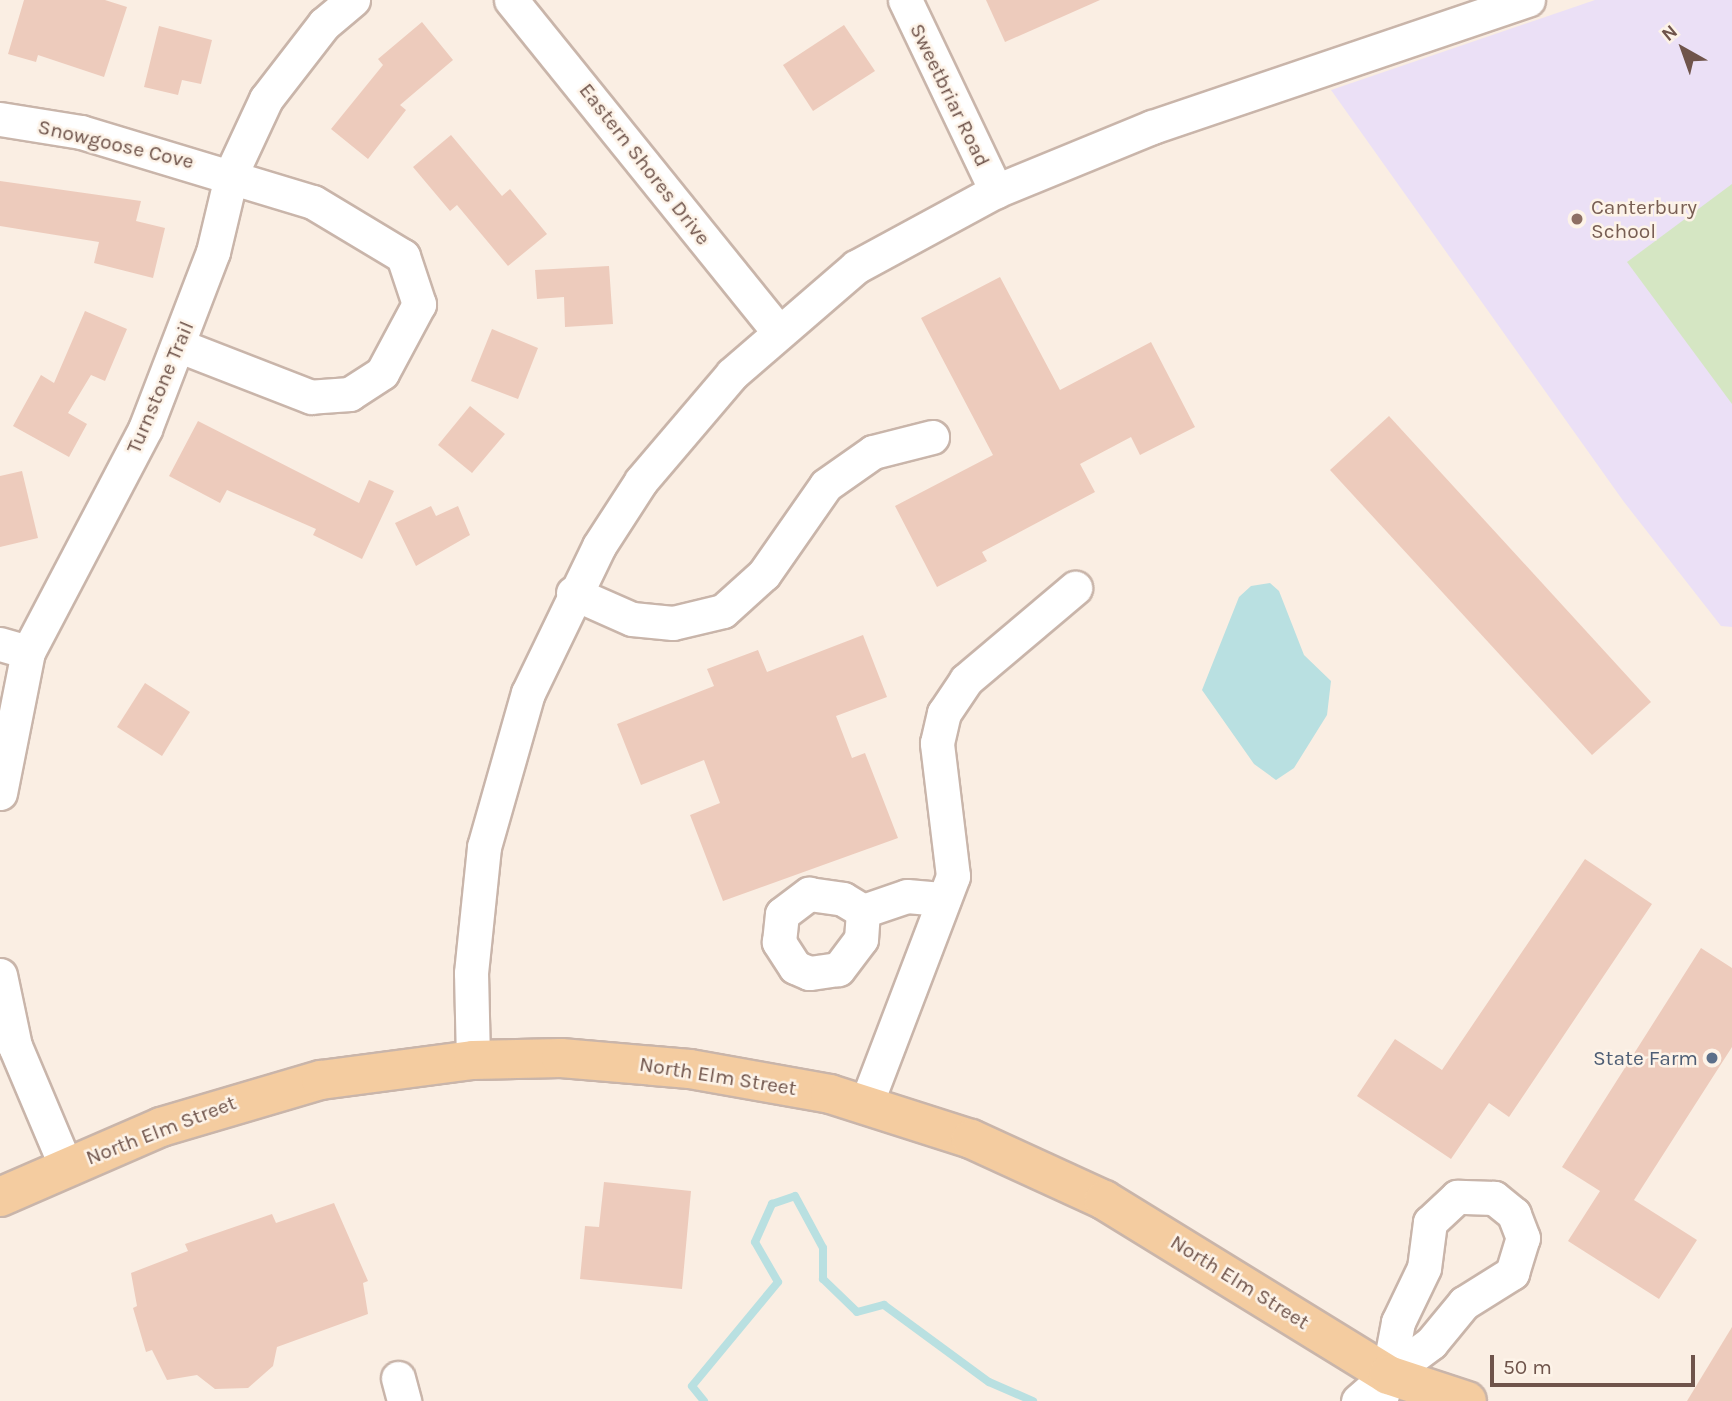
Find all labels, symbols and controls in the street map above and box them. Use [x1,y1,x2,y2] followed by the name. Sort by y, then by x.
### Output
[1648,14,1718,84] north arrow
[904,19,996,171] street label: Sweetbriar Road
[1657,20,1682,46] text: N
[574,78,716,250] street label: Eastern Shores Drive
[36,114,196,174] street label: Snowgoose Cove
[1591,194,1697,244] place label: Canterbury School
[1569,211,1585,227] marker: Canterbury School
[121,317,199,457] street label: Turnstone Trail
[1593,1045,1698,1071] place label: State Farm
[1704,1050,1720,1066] marker: State Farm
[638,1051,798,1101] street label: North Elm Street
[82,1090,240,1170] street label: North Elm Street
[1166,1229,1314,1335] street label: North Elm Street
[1494,1342,1699,1386] scale bar
[1503,1355,1552,1379] text: 50 m

